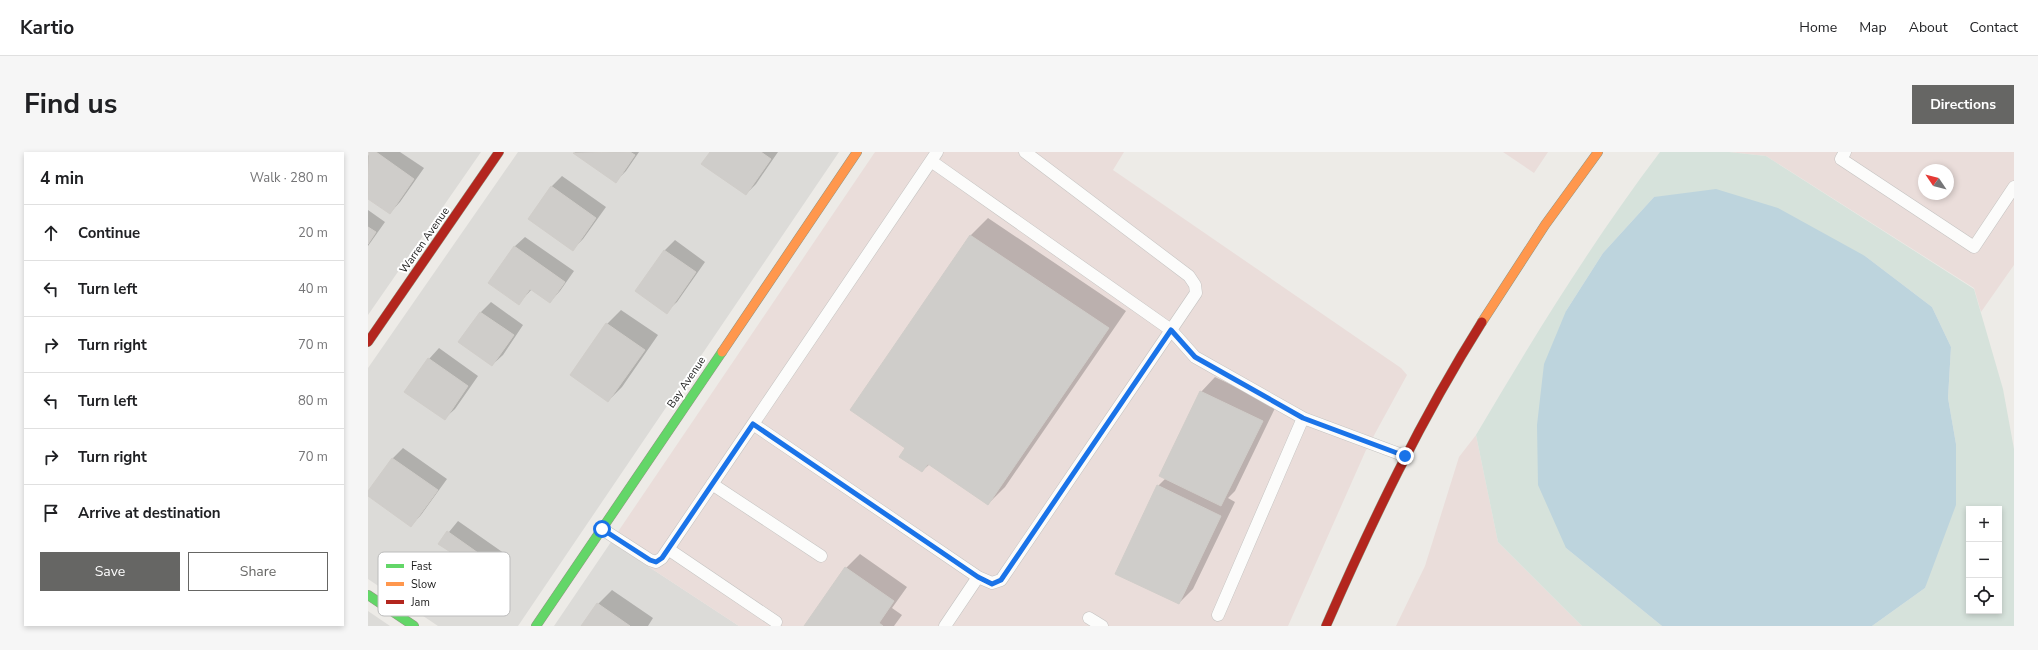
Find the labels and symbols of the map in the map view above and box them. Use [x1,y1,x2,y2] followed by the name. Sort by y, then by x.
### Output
[1918,164,1954,200] north arrow
[396,204,453,276] street label: Warren Avenue
[664,353,709,411] street label: Bay Avenue
[1396,447,1414,465] route end
[593,520,611,538] route start
[378,552,510,616] legend
[411,559,432,574] text: Fast
[411,577,436,592] text: Slow
[410,595,430,610] text: Jam

